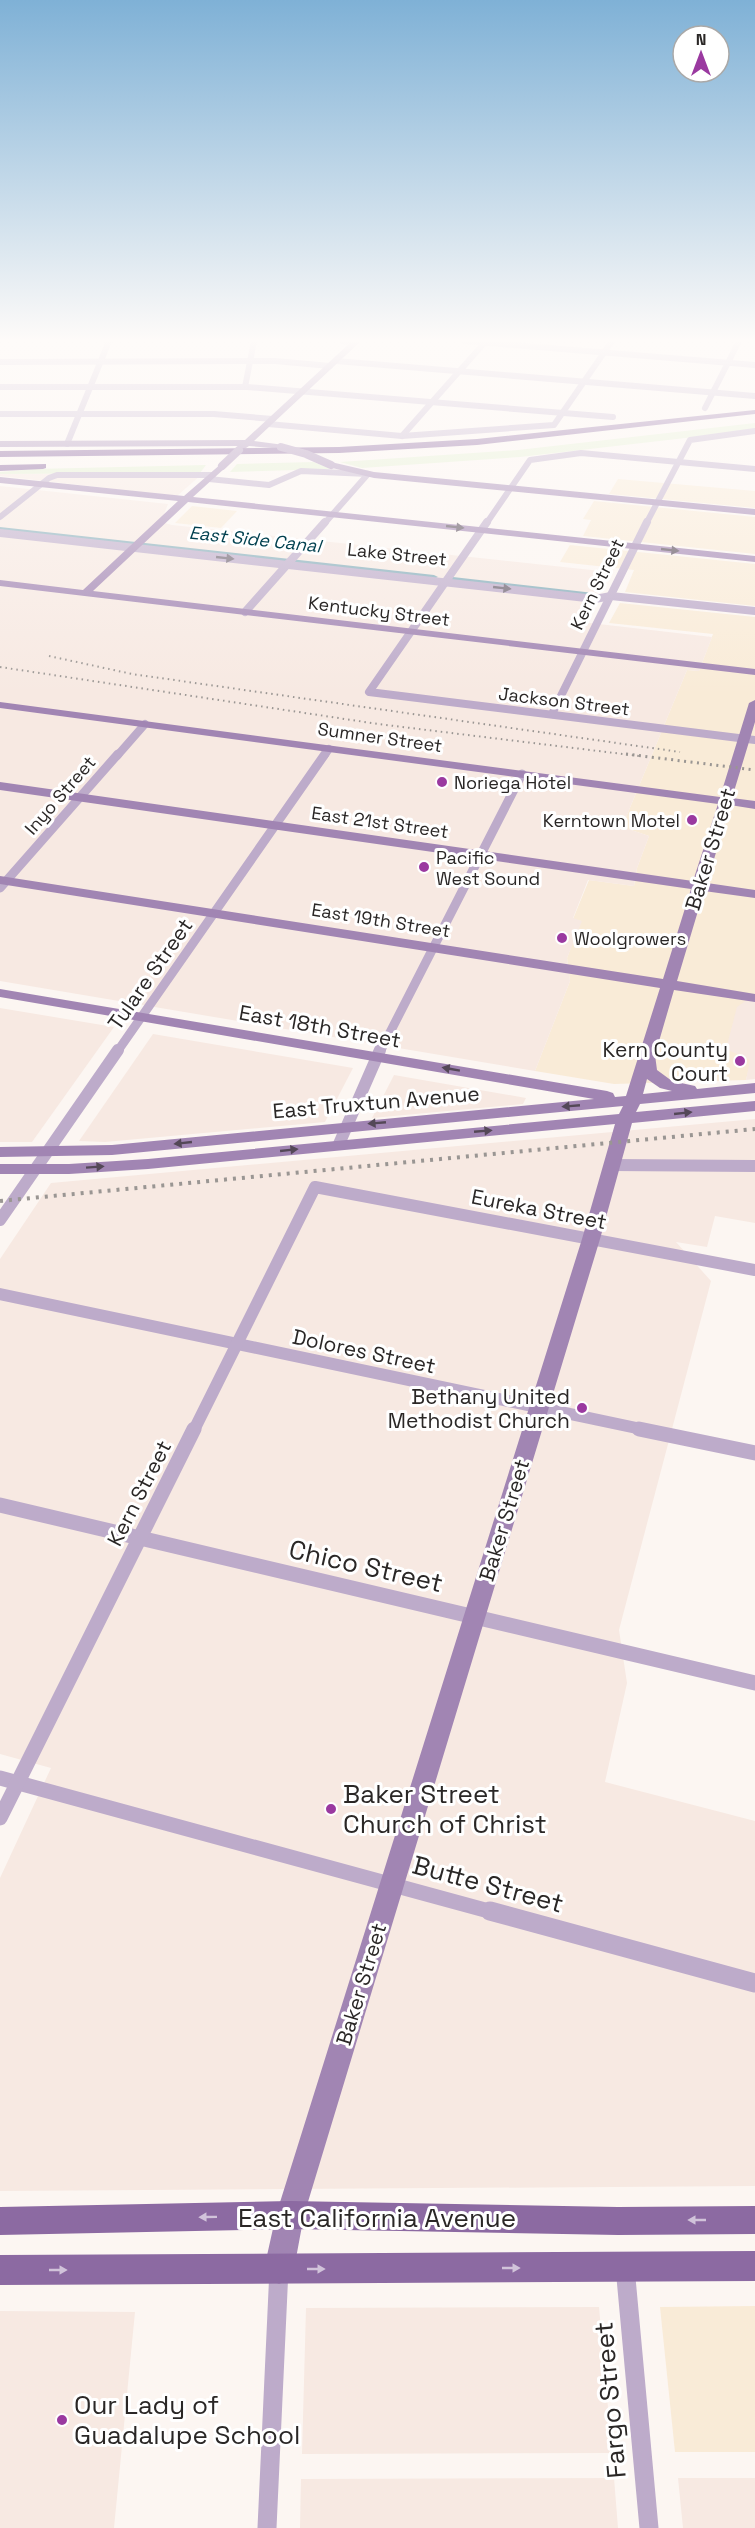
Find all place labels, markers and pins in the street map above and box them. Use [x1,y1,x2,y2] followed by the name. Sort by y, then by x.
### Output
[454,771,571,794] place label: Noriega Hotel
[435,775,449,789] marker: Noriega Hotel
[543,809,680,832] place label: Kerntown Motel
[685,813,699,827] marker: Kerntown Motel
[436,846,540,890] place label: Pacific West Sound
[417,860,431,874] marker: Pacific West Sound
[574,927,686,950] place label: Woolgrowers
[555,931,569,945] marker: Woolgrowers
[603,1036,728,1087] place label: Kern County Court
[733,1054,747,1068] marker: Kern County Court
[388,1383,570,1434] place label: Bethany United Methodist Church
[575,1401,589,1415] marker: Bethany United Methodist Church
[343,1777,547,1841] place label: Baker Street Church of Christ
[324,1802,338,1816] marker: Baker Street Church of Christ
[74,2388,300,2452] place label: Our Lady of Guadalupe School
[55,2413,69,2427] marker: Our Lady of Guadalupe School

